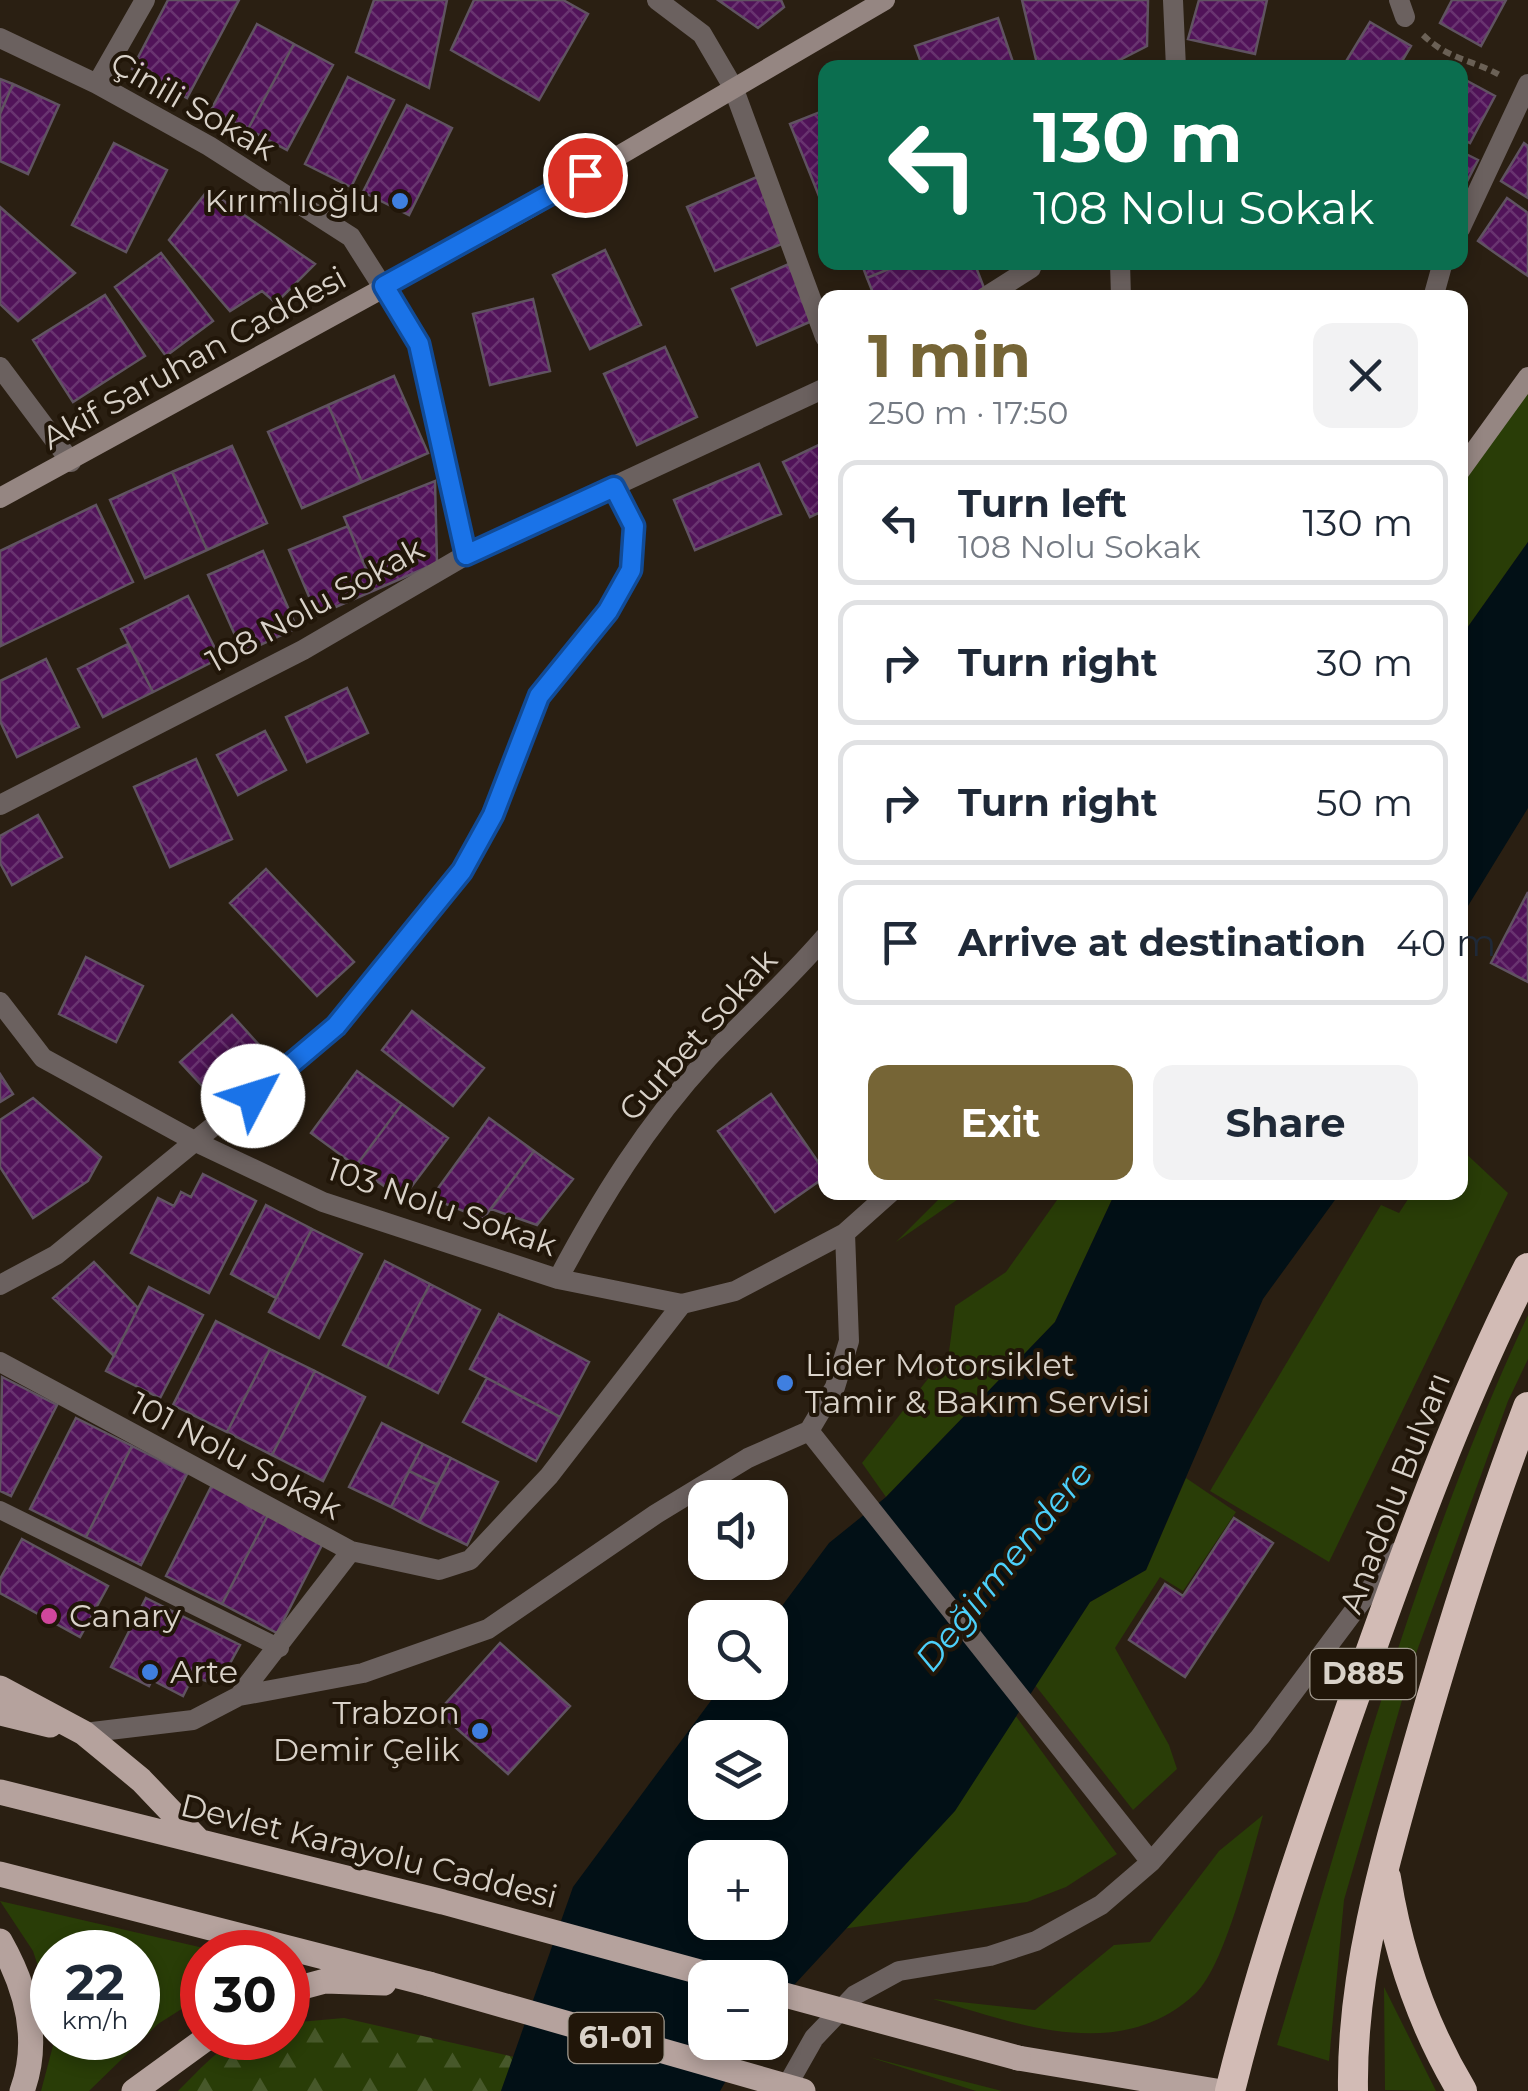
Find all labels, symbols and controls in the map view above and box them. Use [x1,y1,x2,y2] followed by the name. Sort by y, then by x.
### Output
[104,43,283,168] street label: Çinili Sokak
[1033,94,1243,180] text: 130 m
[868,100,998,230] icon: left
[543,133,628,218] pin
[558,148,613,203] icon: arrive
[1033,180,1374,235] text: 108 Nolu Sokak
[205,181,380,220] place label: Kırımlıoğlu
[389,190,411,212] marker: Kırımlıoğlu
[35,258,353,457] street label: Akif Saruhan Caddesi
[868,319,1031,392] text: 1 min
[1313,323,1418,428] button: close
[868,393,1068,432] text: 250 m · 17:50
[958,480,1127,527] text: Turn left
[873,495,928,550] icon: left
[1302,499,1413,546] text: 130 m
[958,527,1201,566] text: 108 Nolu Sokak
[199,529,430,680] street label: 108 Nolu Sokak
[873,635,928,690] icon: right
[958,639,1157,686] text: Turn right
[1316,639,1413,686] text: 30 m
[873,775,928,830] icon: right
[958,779,1157,826] text: Turn right
[1316,779,1413,826] text: 50 m
[873,915,928,970] icon: arrive
[958,919,1366,966] text: Arrive at destination
[1396,919,1496,966] text: 40 m
[610,941,785,1129] street label: Gurbet Sokak
[201,1044,305,1148] position arrow
[868,1065,1133,1180] button: Exit
[1153,1065,1418,1180] button: Share
[322,1149,562,1264] street label: 103 Nolu Sokak
[805,1345,1150,1421] place label: Lider Motorsiklet Tamir & Bakım Servisi
[1331,1367,1458,1619] street label: Anadolu Bulvarı
[774,1372,796,1394] marker: Lider Motorsiklet Tamir & Bakım Servisi
[124,1383,349,1528] street label: 101 Nolu Sokak
[905,1452,1102,1680] water label: Değirmendere
[688,1480,788,2060] map controls
[688,1480,788,1580] button: sound
[69,1596,181,1635] place label: Canary
[688,1600,788,1700] button: search
[38,1605,60,1627] marker: Canary
[1310,1649,1416,1699] road number: D885
[170,1652,238,1691] place label: Arte
[139,1661,161,1683] marker: Arte
[273,1693,460,1769] place label: Trabzon Demir Çelik
[469,1720,491,1742] marker: Trabzon Demir Çelik
[688,1720,788,1820] button: layers
[177,1785,561,1916] street label: Devlet Karayolu Caddesi
[688,1840,788,1940] button: +
[180,1930,310,2060] speed limit sign: 30
[66,1952,125,2013] text: 22
[688,1960,788,2060] button: −
[62,2005,128,2035] text: km/h
[568,2013,664,2063] road number: 61-01

